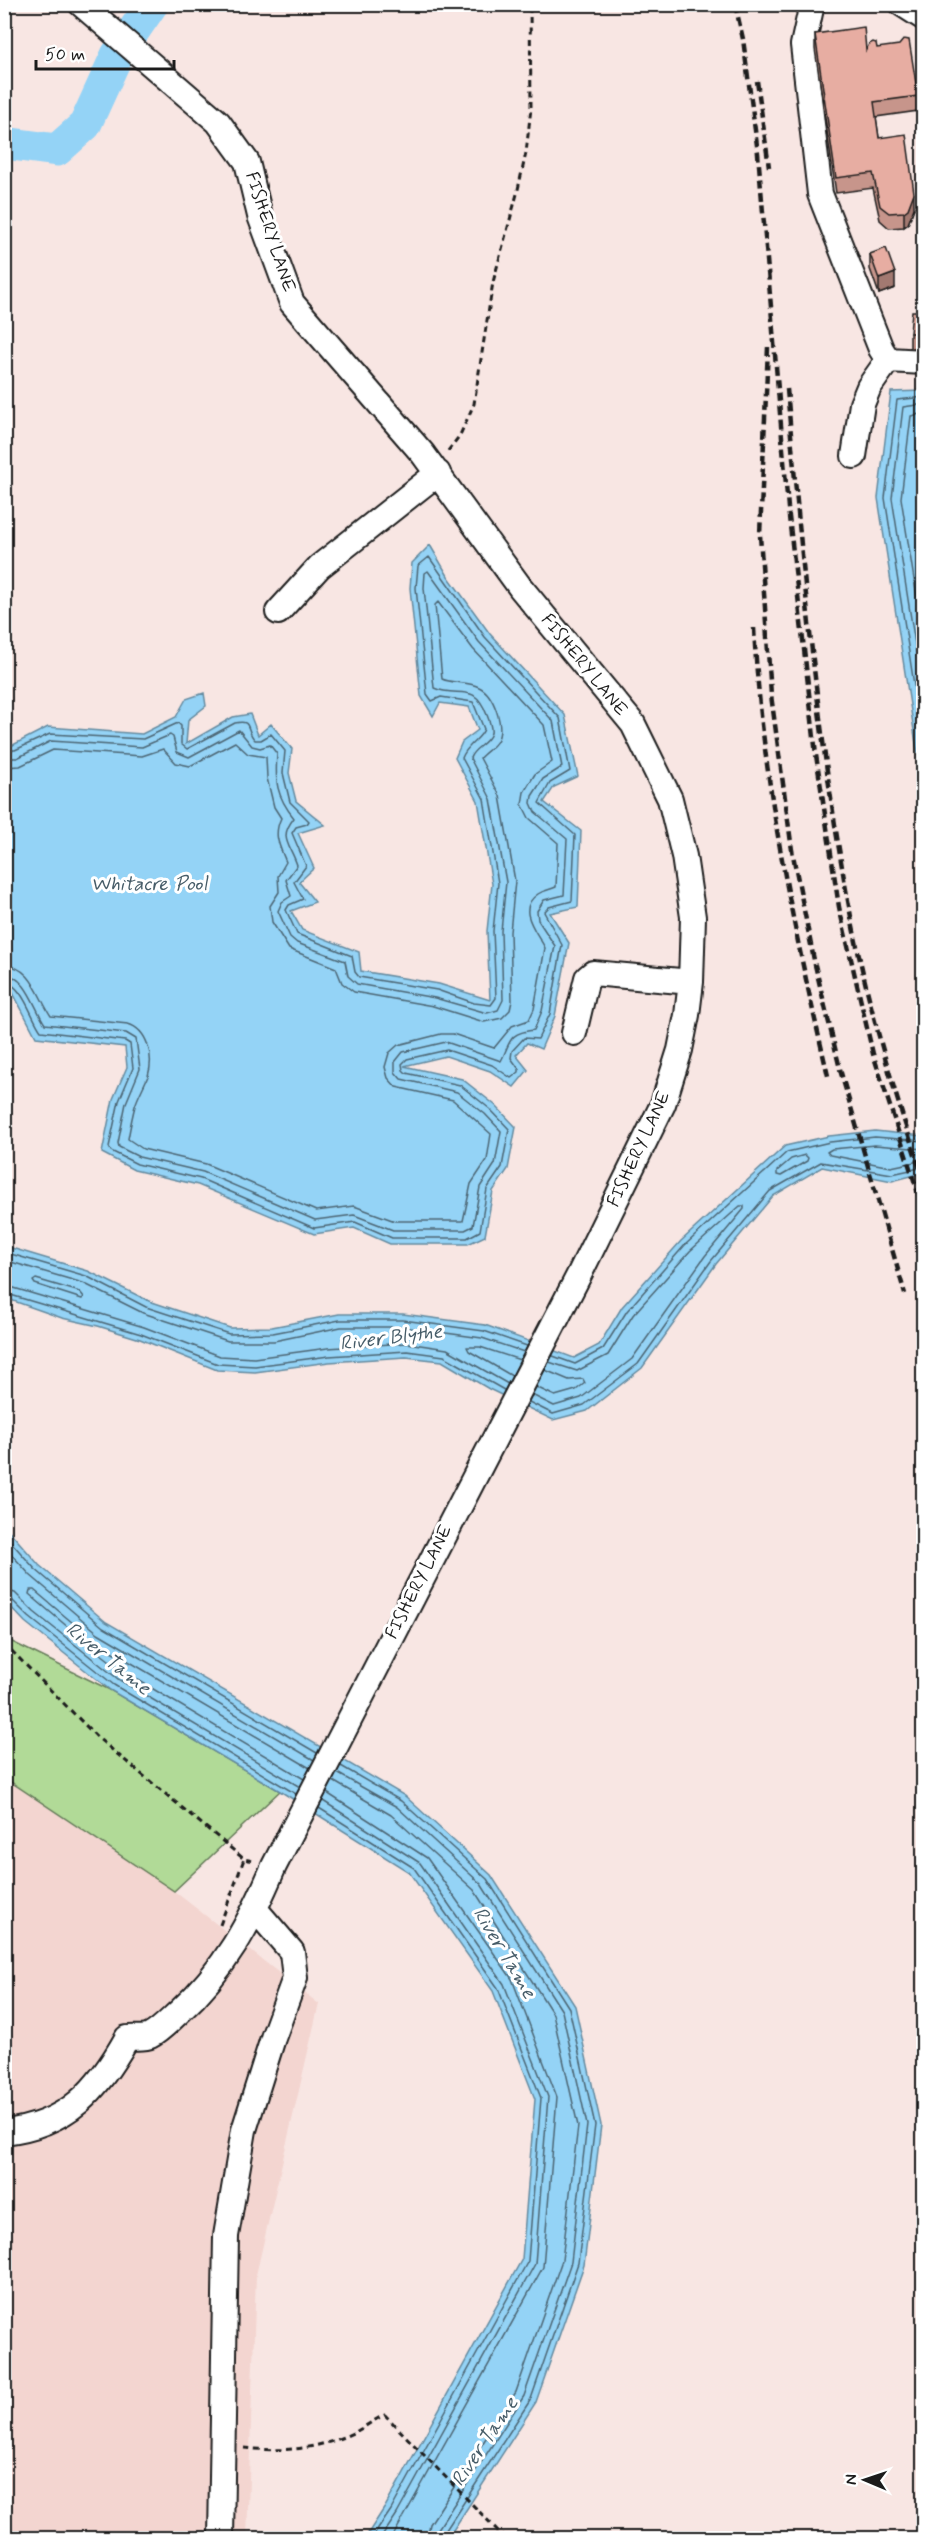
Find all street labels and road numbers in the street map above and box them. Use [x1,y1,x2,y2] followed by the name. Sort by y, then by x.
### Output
[239,169,301,296] street label: FISHERY LANE
[535,609,633,721] street label: FISHERY LANE
[602,1087,676,1211] street label: FISHERY LANE
[380,1521,458,1643] street label: FISHERY LANE

